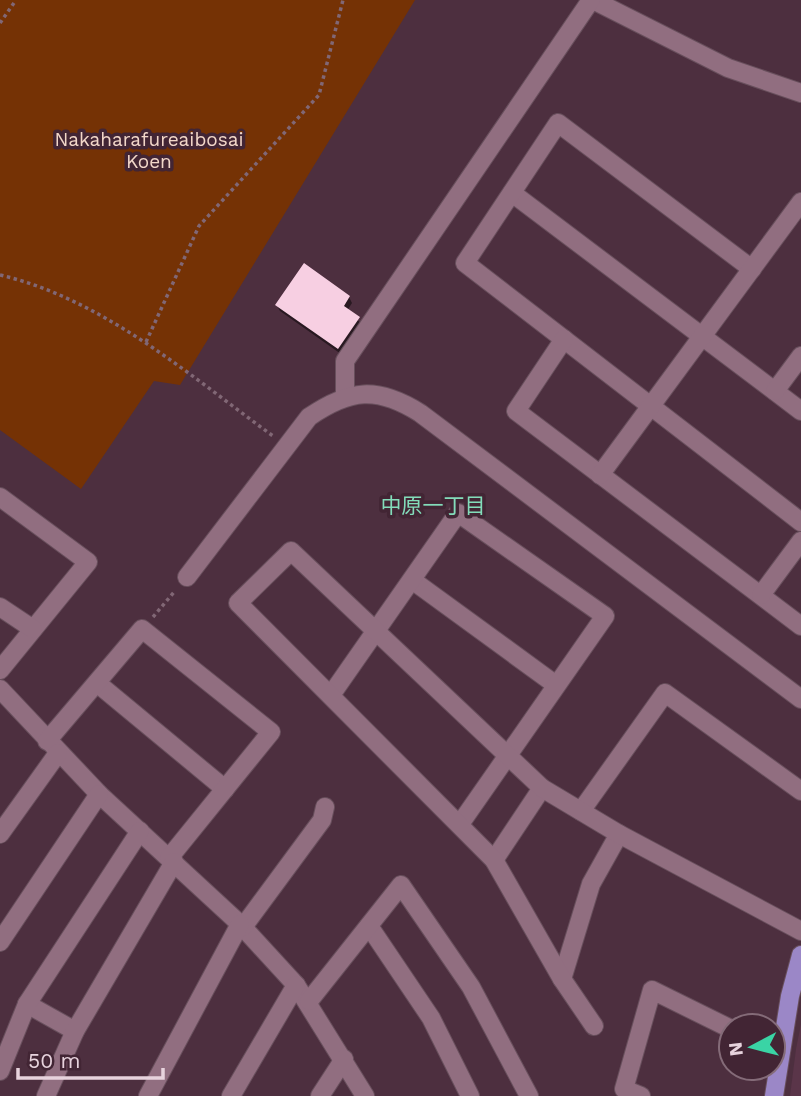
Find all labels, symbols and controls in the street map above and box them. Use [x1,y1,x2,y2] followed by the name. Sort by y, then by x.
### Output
[54,128,244,173] park label: Nakaharafureaibosai Koen
[381,493,486,518] district label: 中原一丁目
[717,1012,787,1082] north arrow
[18,1036,163,1080] scale bar
[723,1041,748,1057] text: N
[28,1048,80,1073] text: 50 m

